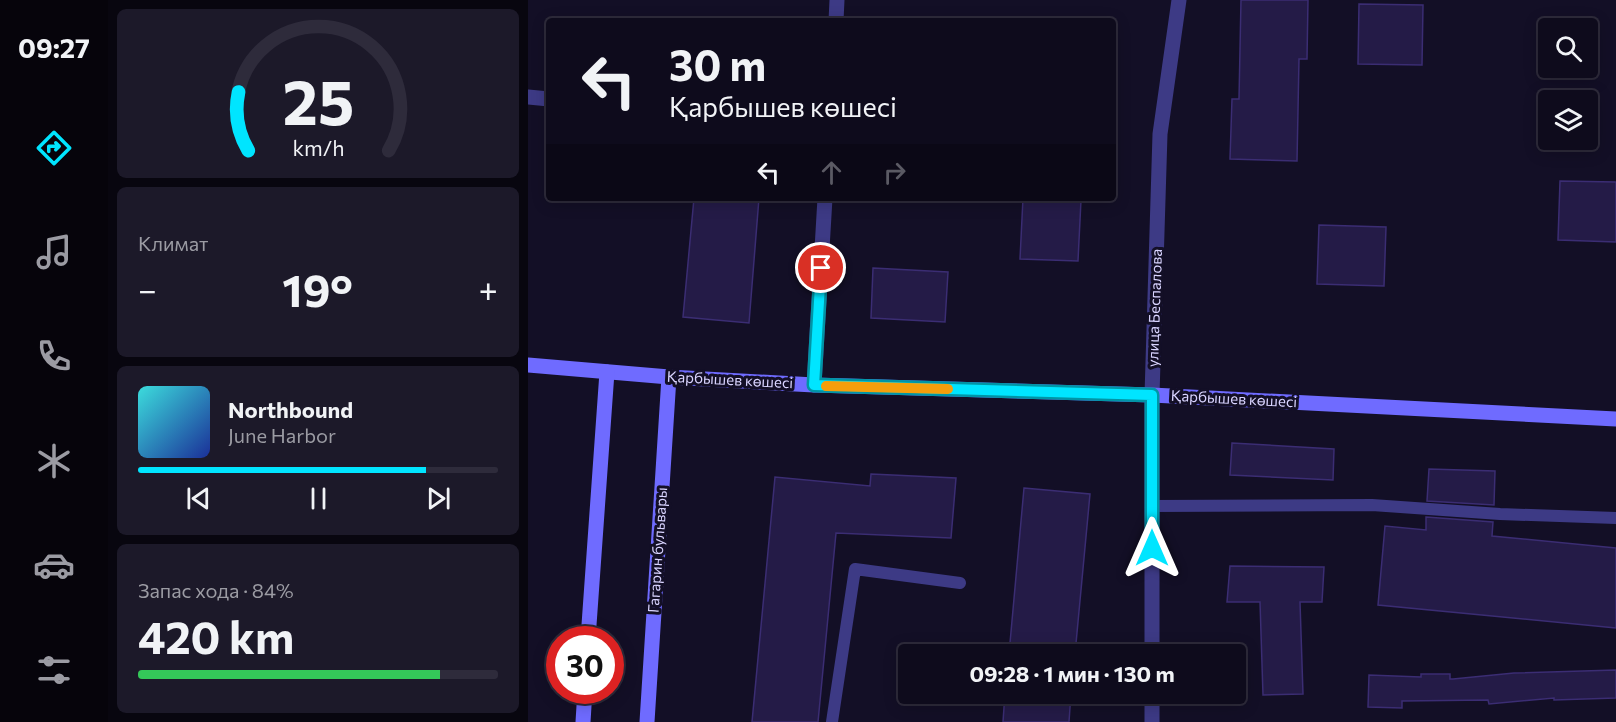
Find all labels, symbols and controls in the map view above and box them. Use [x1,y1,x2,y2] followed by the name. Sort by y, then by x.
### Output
[1538,18,1598,150] map controls
[1538,18,1598,78] button: search
[18,31,90,64] text: 09:27
[669,38,766,90] text: 30 m
[570,42,648,120] icon: left
[282,62,354,138] text: 25
[669,90,897,123] text: Қарбышев көшесі
[1538,90,1598,150] button: layers
[33,127,75,169] icon: directions
[292,134,344,160] text: km/h
[752,156,785,189] icon: left
[815,156,848,189] icon: ahead
[878,156,911,189] icon: right
[33,231,75,273] icon: music
[138,231,208,255] text: Климат
[795,242,846,293] pin
[1143,249,1165,367] street label: улица Беспалова
[804,251,837,284] icon: arrive
[282,261,353,316] text: 19°
[138,268,157,309] text: −
[479,268,498,309] text: +
[33,335,75,377] icon: phone
[666,367,794,391] street label: Қарбышев көшесі
[1170,386,1298,410] street label: Қарбышев көшесі
[228,396,353,423] text: Northbound
[228,423,336,447] text: June Harbor
[33,440,75,482] icon: climate
[182,482,215,515] icon: previous
[302,482,335,515] icon: pause
[422,482,455,515] icon: next
[644,486,670,613] street label: Гагарин бульвары
[1120,516,1184,580] position arrow
[33,544,75,586] icon: car
[138,578,294,602] text: Запас хода · 84%
[138,608,294,663] text: 420 km
[546,626,624,704] speed limit sign: 30
[33,649,75,691] icon: filters
[969,660,1175,687] text: 09:28 · 1 мин · 130 m

